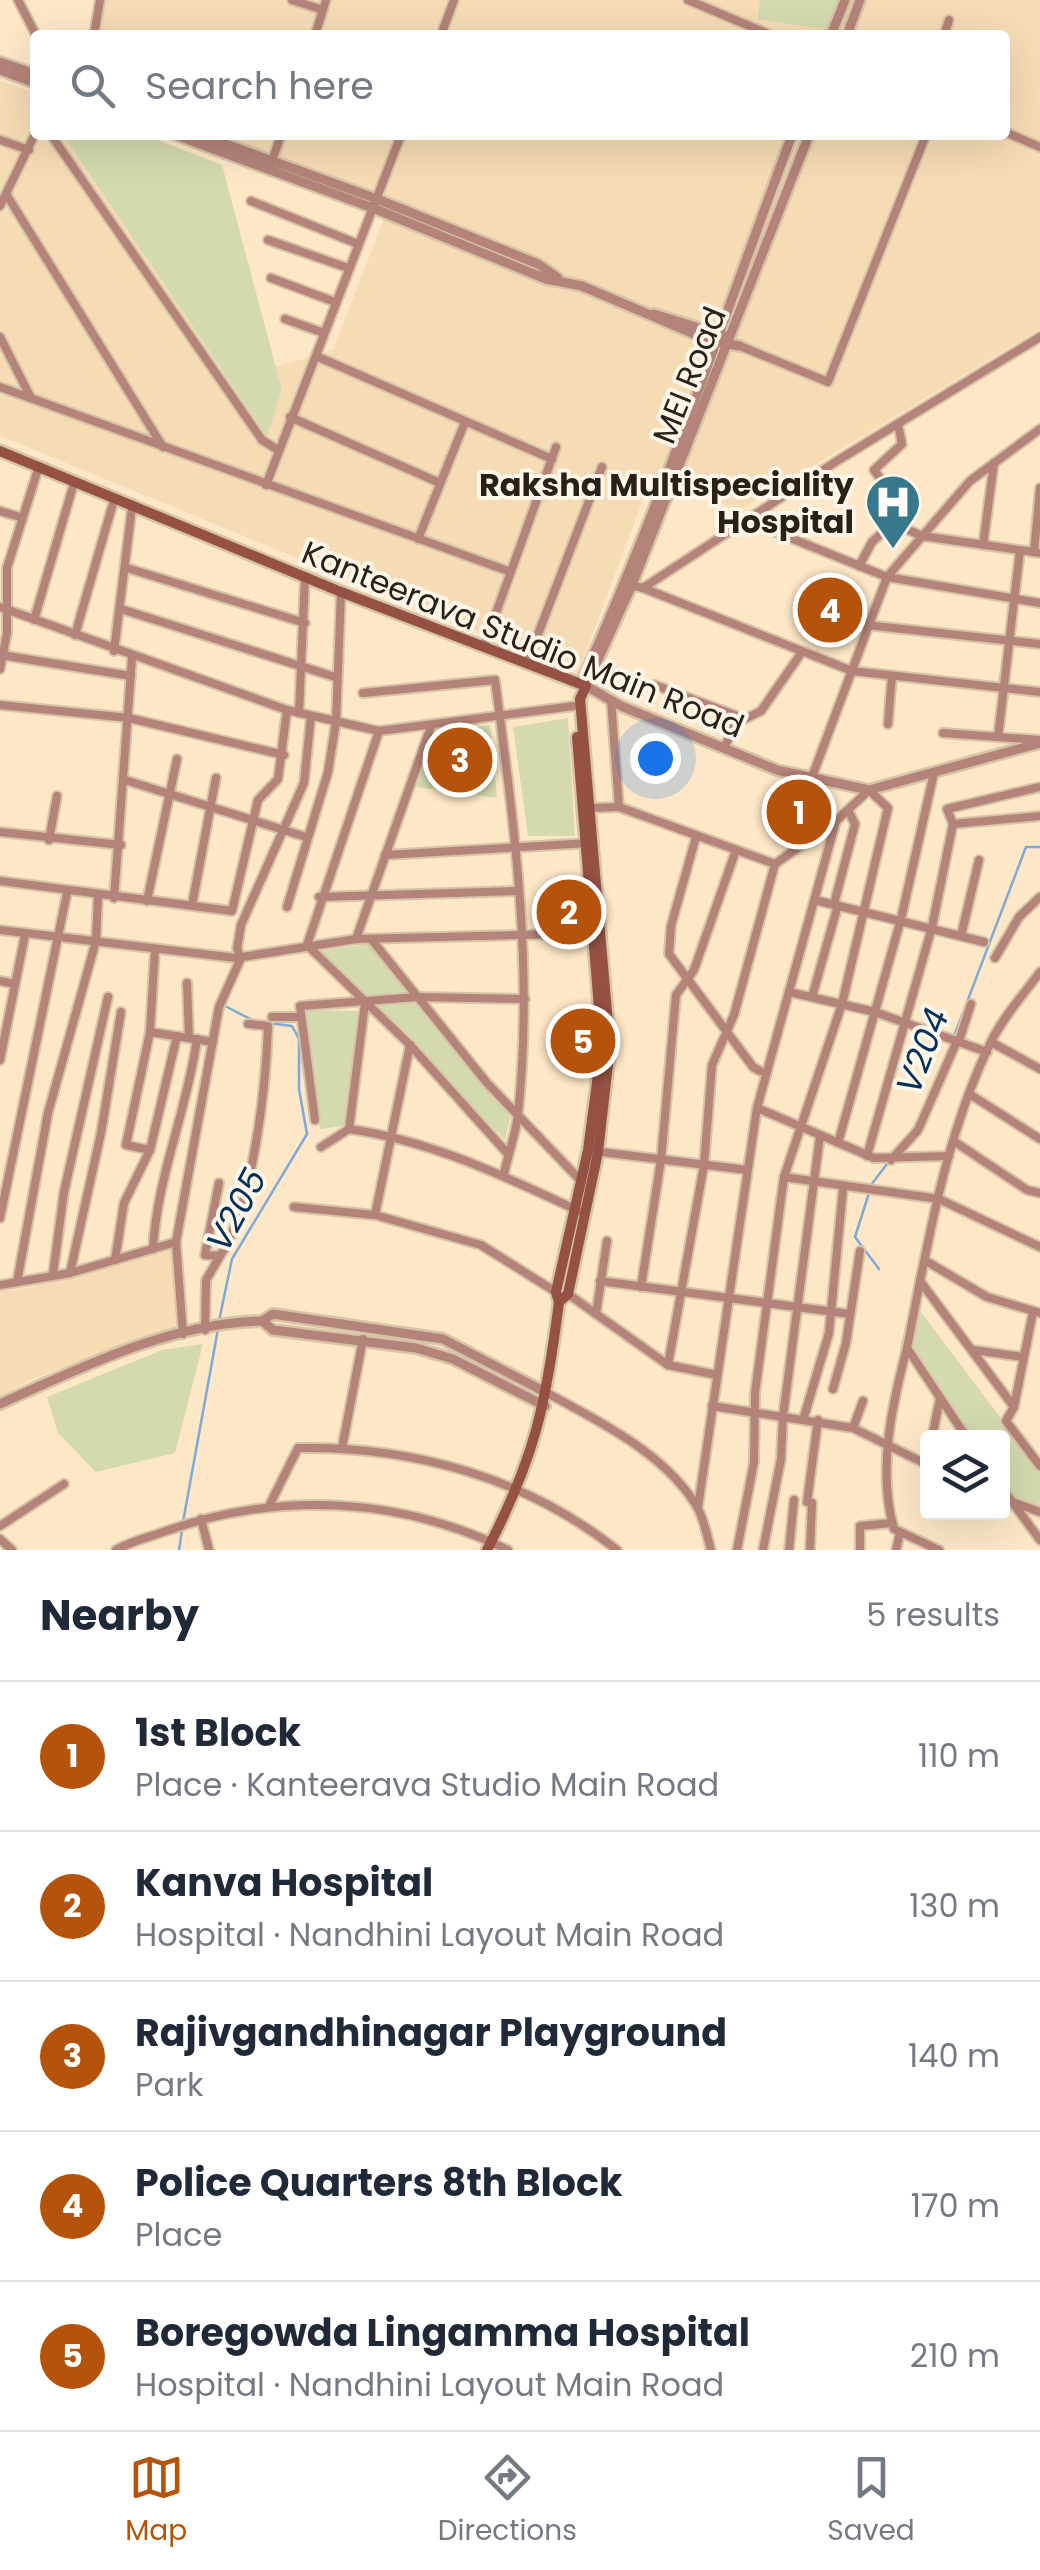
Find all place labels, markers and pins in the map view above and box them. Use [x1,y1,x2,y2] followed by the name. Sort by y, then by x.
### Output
[479,462,855,544] place label: Raksha Multispeciality Hospital
[863,472,923,551] hospital icon: Raksha Multispeciality Hospital
[798,572,862,648] pin: 4
[428,722,492,798] pin: 3
[766,774,832,850] pin: 1
[536,874,602,950] pin: 2
[550,1004,616,1078] pin: 5

